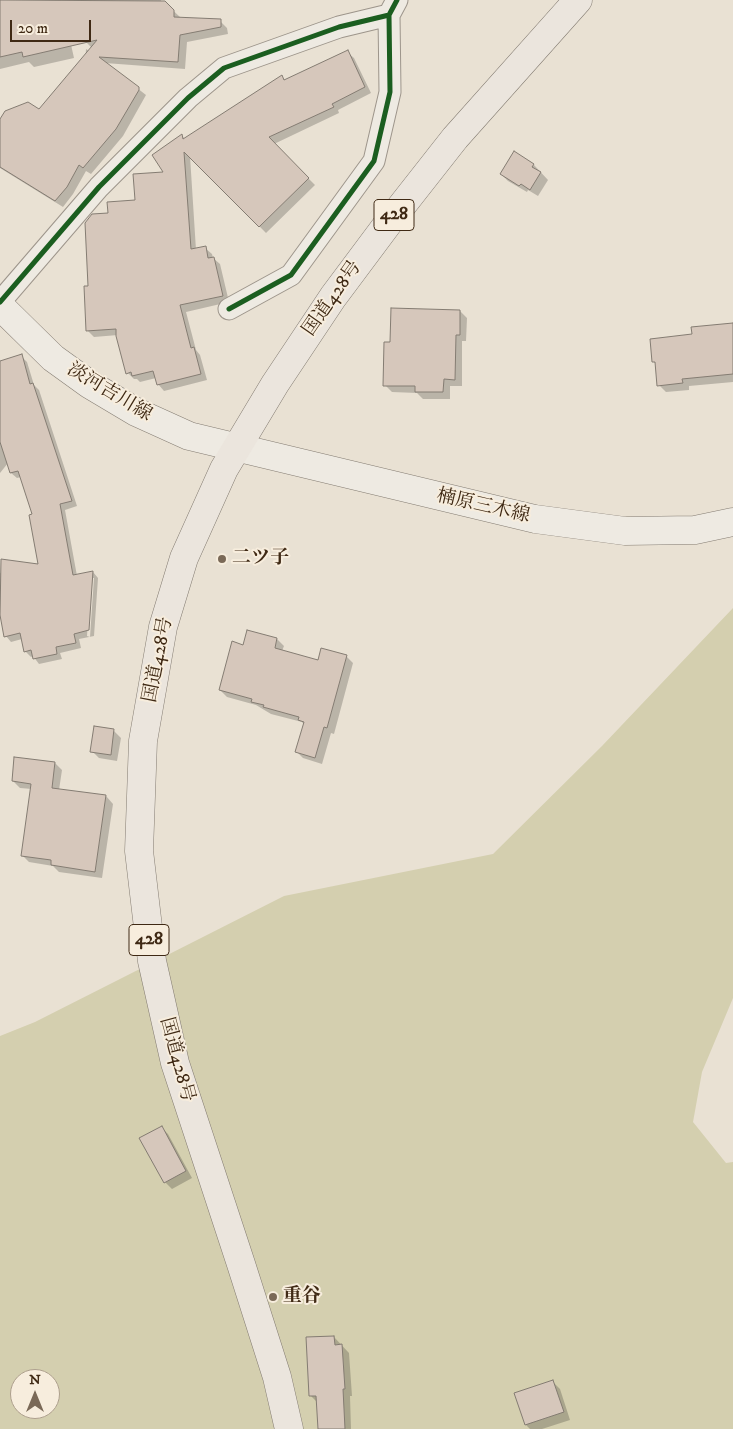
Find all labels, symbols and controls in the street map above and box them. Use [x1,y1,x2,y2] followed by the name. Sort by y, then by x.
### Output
[12,10,94,42] scale bar
[18,19,48,38] text: 20 m
[374,200,414,230] road number: 428
[299,257,367,341] street label: 国道428号
[62,359,156,427] street label: 淡河吉川線
[434,485,532,529] street label: 楠原三木線
[232,548,289,570] place label: 二ツ子
[216,553,228,565] marker: 二ツ子
[140,615,178,705] street label: 国道428号
[129,924,169,956] road number: 428
[154,1015,198,1105] street label: 国道428号
[283,1286,321,1308] place label: 重谷
[267,1291,279,1303] marker: 重谷
[10,1369,60,1419] north arrow
[29,1371,41,1389] text: N

